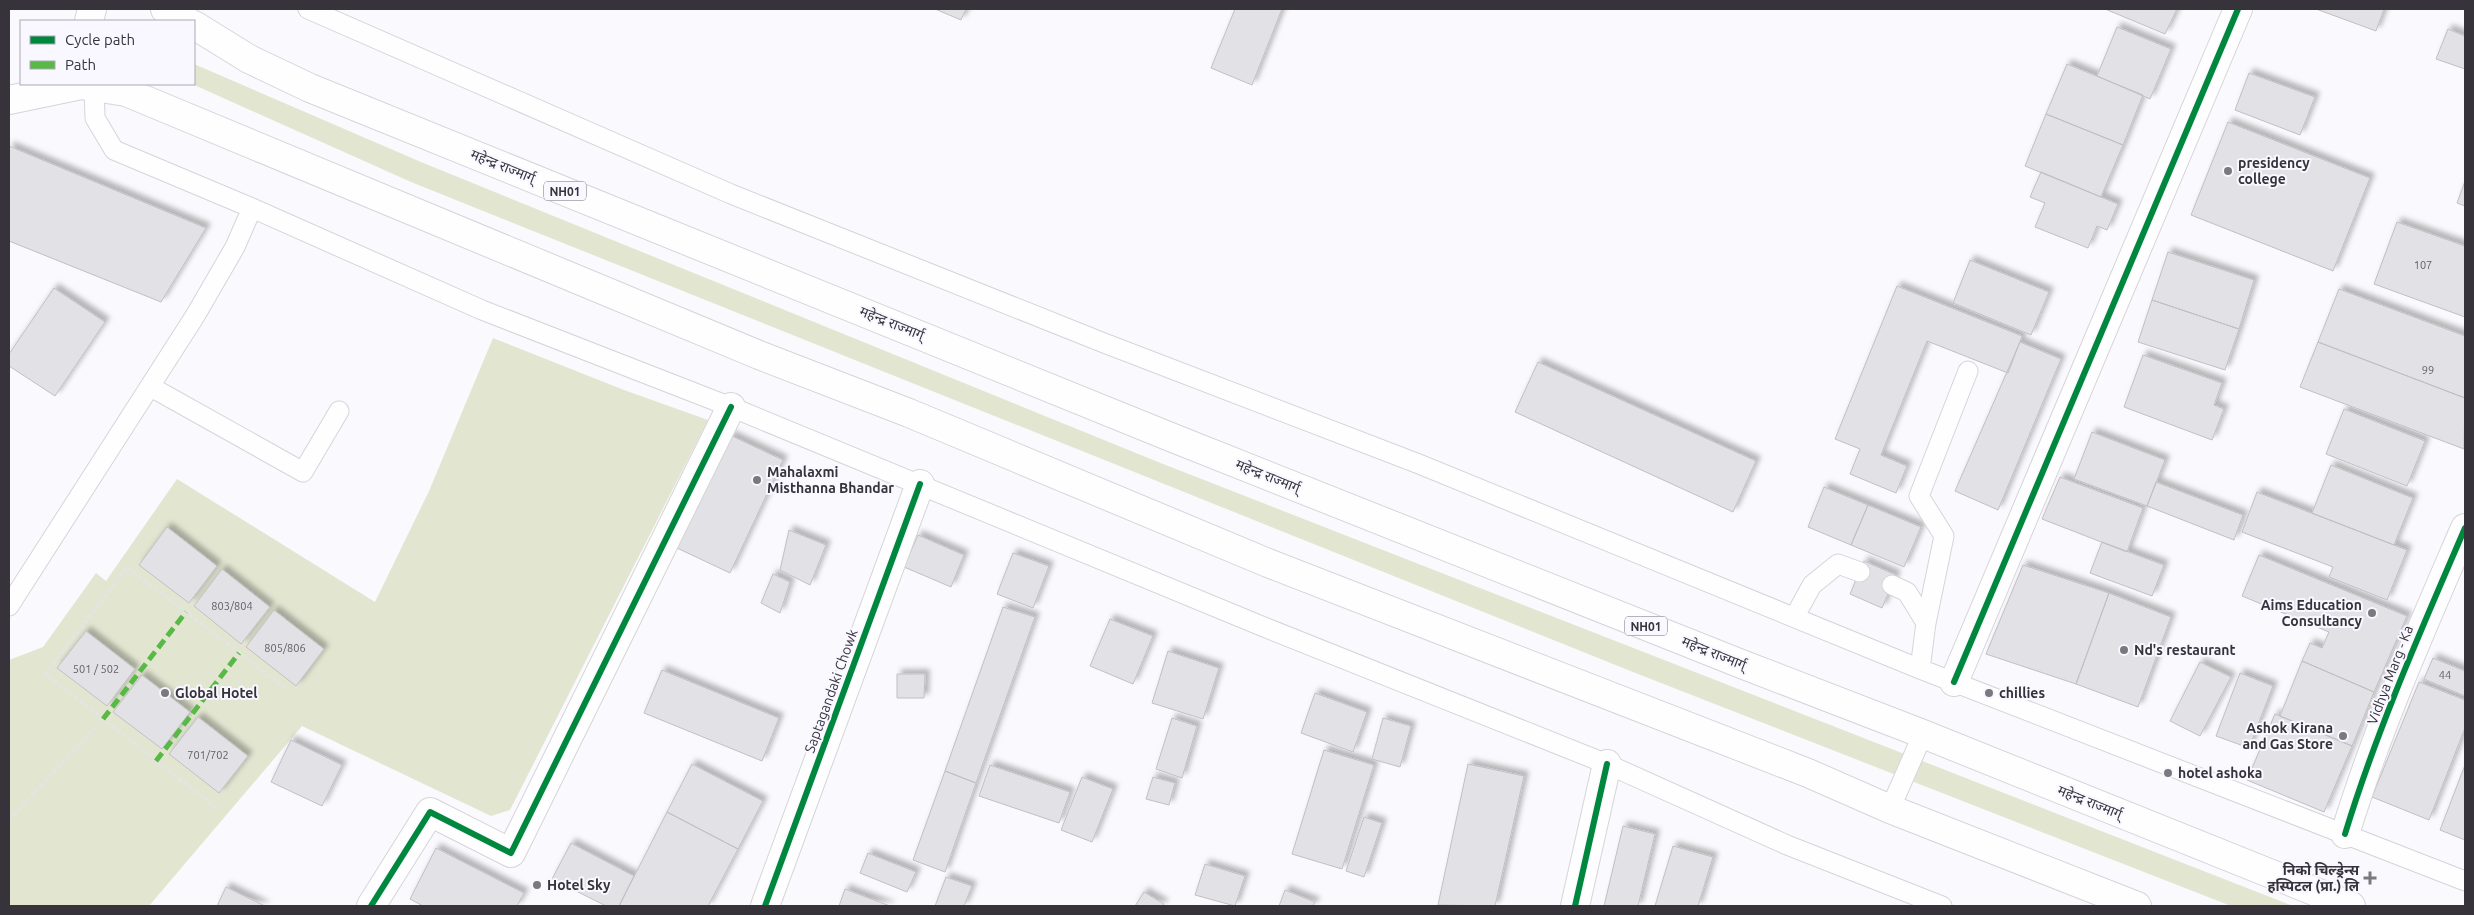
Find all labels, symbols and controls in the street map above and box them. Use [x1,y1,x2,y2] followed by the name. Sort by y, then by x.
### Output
[20,20,195,85] legend
[65,31,135,48] text: Cycle path
[65,56,96,73] text: Path
[468,145,540,189] street label: महेन्द्र राज्मार्ग्
[2238,155,2310,187] place label: presidency college
[2222,165,2234,177] marker: presidency college
[544,182,586,200] road number: NH01
[2414,259,2432,271] house number: 107
[857,302,929,346] street label: महेन्द्र राज्मार्ग्
[2422,364,2434,376] house number: 99
[1233,455,1305,499] street label: महेन्द्र राज्मार्ग्
[767,464,894,496] place label: Mahalaxmi Misthanna Bhandar
[751,474,763,486] marker: Mahalaxmi Misthanna Bhandar
[2261,597,2363,629] place label: Aims Education Consultancy
[211,600,253,612] house number: 803/804
[2366,607,2378,619] marker: Aims Education Consultancy
[1625,616,1667,636] road number: NH01
[2364,623,2416,727] street label: Vidhya Marg - Ka
[801,627,861,755] street label: Saptagandaki Chowk
[1679,632,1751,676] street label: महेन्द्र राज्मार्ग्
[264,642,306,654] house number: 805/806
[2134,642,2236,658] place label: Nd's restaurant
[2118,644,2130,656] marker: Nd's restaurant
[73,663,119,675] house number: 501 / 502
[2439,669,2451,681] house number: 44
[175,685,258,701] place label: Global Hotel
[1999,685,2045,701] place label: chillies
[159,687,171,699] marker: Global Hotel
[1983,687,1995,699] marker: chillies
[2242,720,2333,752] place label: Ashok Kirana and Gas Store
[2337,730,2349,742] marker: Ashok Kirana and Gas Store
[187,749,229,761] house number: 701/702
[2178,765,2262,781] place label: hotel ashoka
[2162,767,2174,779] marker: hotel ashoka
[2055,781,2127,825] street label: महेन्द्र राज्मार्ग्
[2268,861,2360,894] place label: निको चिल्ड्रेन्स हस्पिटल (प्रा.) लि
[2363,871,2377,885] marker: निको चिल्ड्रेन्स हस्पिटल (प्रा.) लि
[547,877,611,893] place label: Hotel Sky
[531,879,543,891] marker: Hotel Sky

